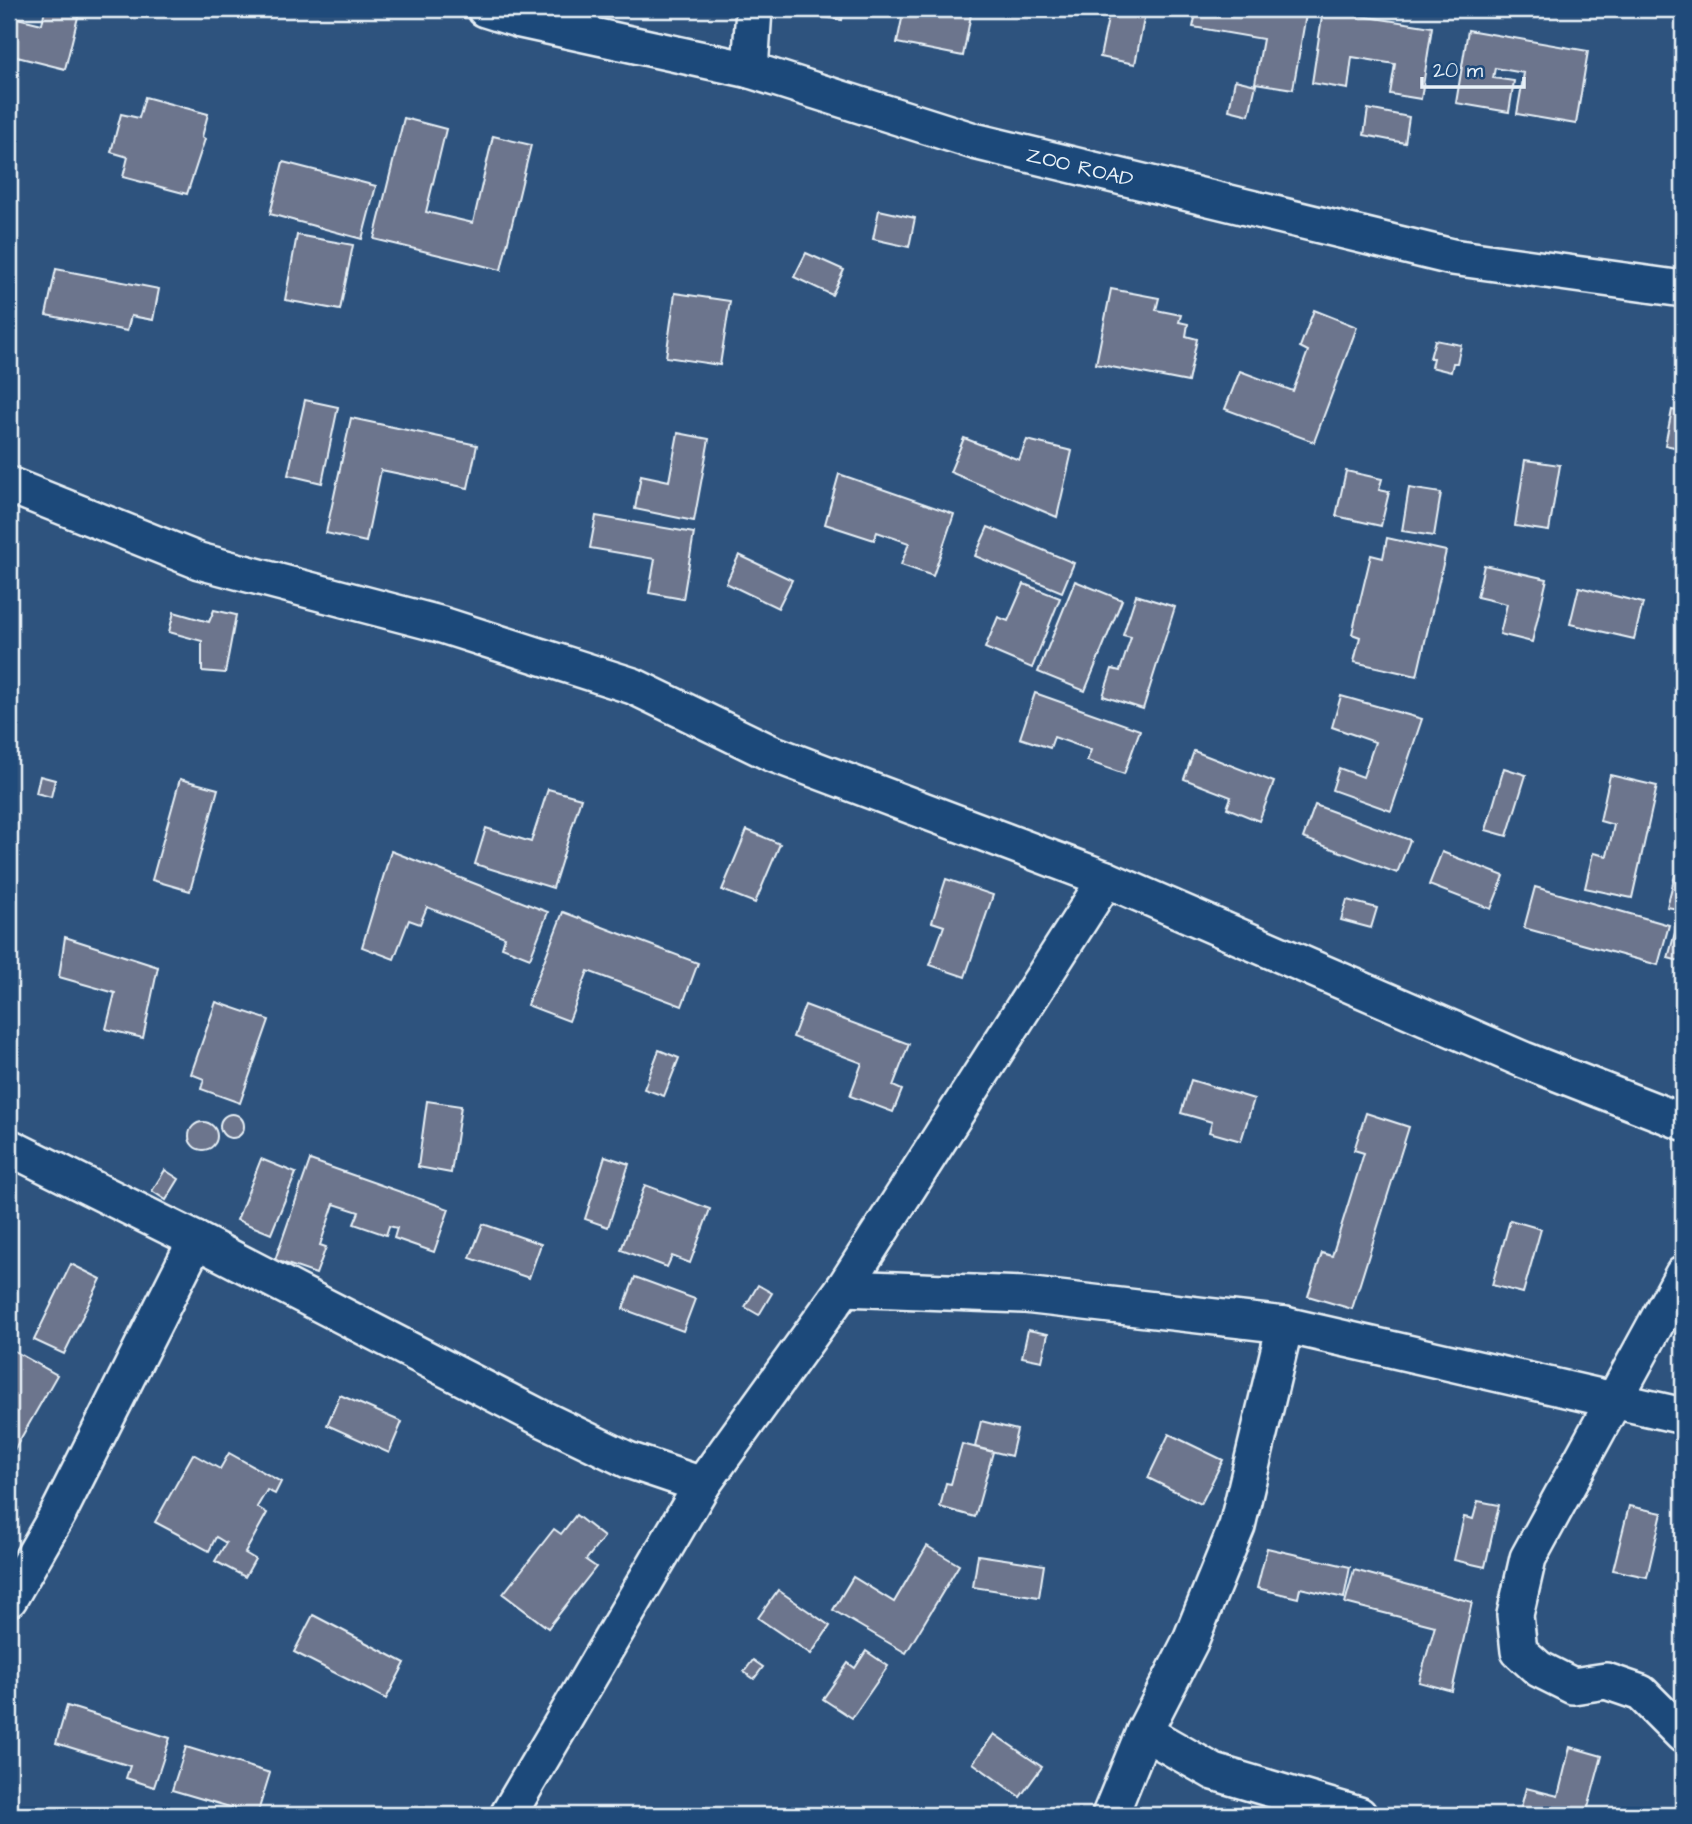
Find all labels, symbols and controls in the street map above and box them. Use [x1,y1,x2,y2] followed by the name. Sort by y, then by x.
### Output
[1422,46,1524,90] scale bar
[1433,56,1484,85] text: 20 m
[1023,140,1137,194] street label: ZOO ROAD

